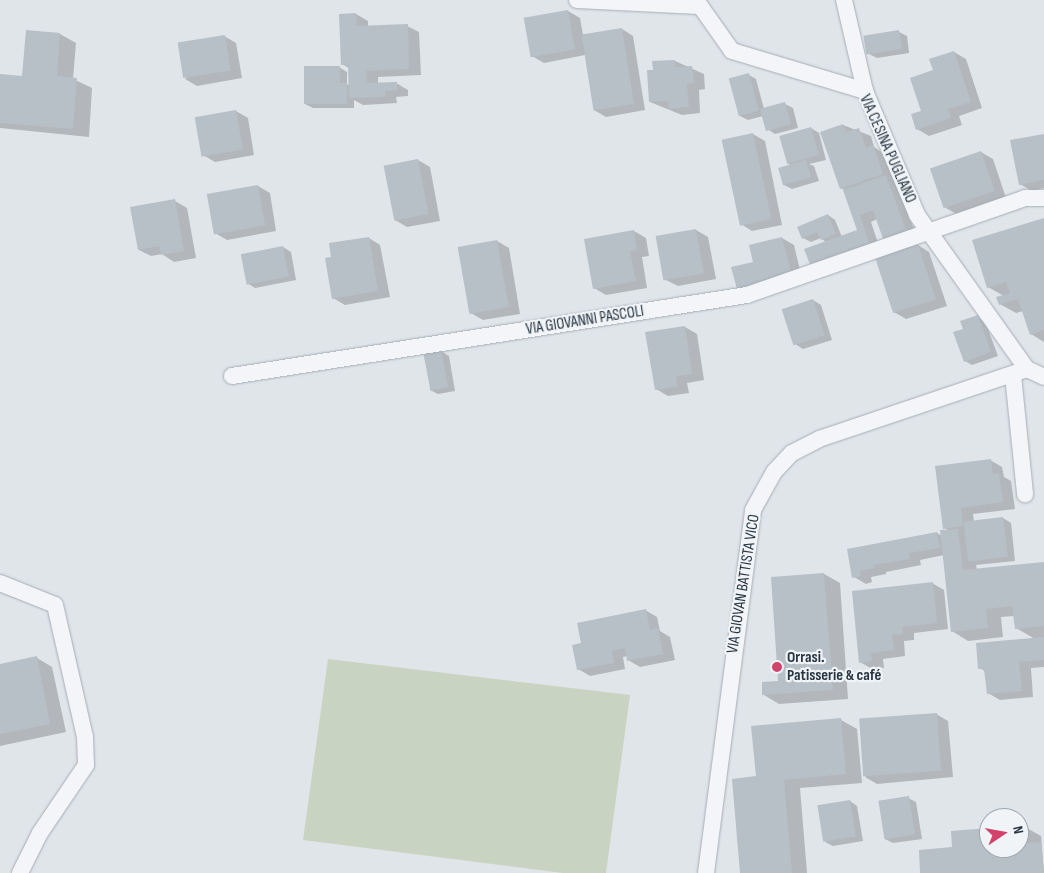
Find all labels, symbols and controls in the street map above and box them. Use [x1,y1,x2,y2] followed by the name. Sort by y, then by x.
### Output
[855,92,919,206] street label: VIA CESINA PUGLIANO
[525,302,645,340] street label: VIA GIOVANNI PASCOLI
[724,513,764,655] street label: VIA GIOVAN BATTISTA VICO
[787,648,881,686] place label: Orrasi. Patisserie & café
[771,661,783,673] marker: Orrasi. Patisserie & café
[979,808,1029,858] north arrow
[1009,825,1027,835] text: N

